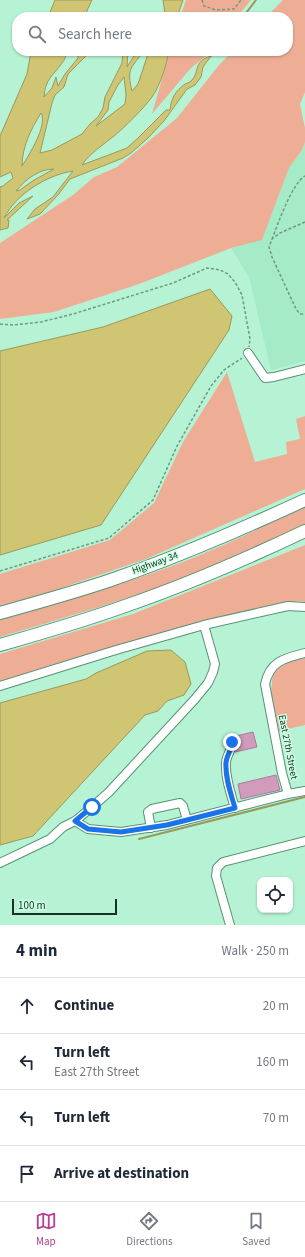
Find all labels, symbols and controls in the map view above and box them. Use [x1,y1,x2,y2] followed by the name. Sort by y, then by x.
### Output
[12,12,293,56] search box
[26,23,48,45] icon: search
[58,24,132,45] text: Search here
[130,548,180,578] street label: Highway 34
[275,714,301,781] street label: East 27th Street
[223,733,241,751] route end
[83,798,101,816] route start
[257,877,293,913] map controls
[257,877,293,913] button: locate
[12,897,117,916] scale bar
[18,898,46,913] text: 100 m
[16,939,57,963] text: 4 min
[221,942,289,960] text: Walk · 250 m
[16,995,38,1017] icon: ahead
[54,995,114,1016] text: Continue
[263,997,289,1015] text: 20 m
[54,1042,110,1063] text: Turn left
[16,1051,38,1073] icon: left
[256,1053,289,1071] text: 160 m
[54,1063,139,1081] text: East 27th Street
[16,1107,38,1129] icon: left
[54,1107,110,1128] text: Turn left
[263,1109,289,1127] text: 70 m
[16,1163,38,1185] icon: arrive
[54,1163,189,1184] text: Arrive at destination
[35,1210,57,1249] tab: Map
[126,1210,173,1249] tab: Directions
[242,1210,270,1249] tab: Saved

